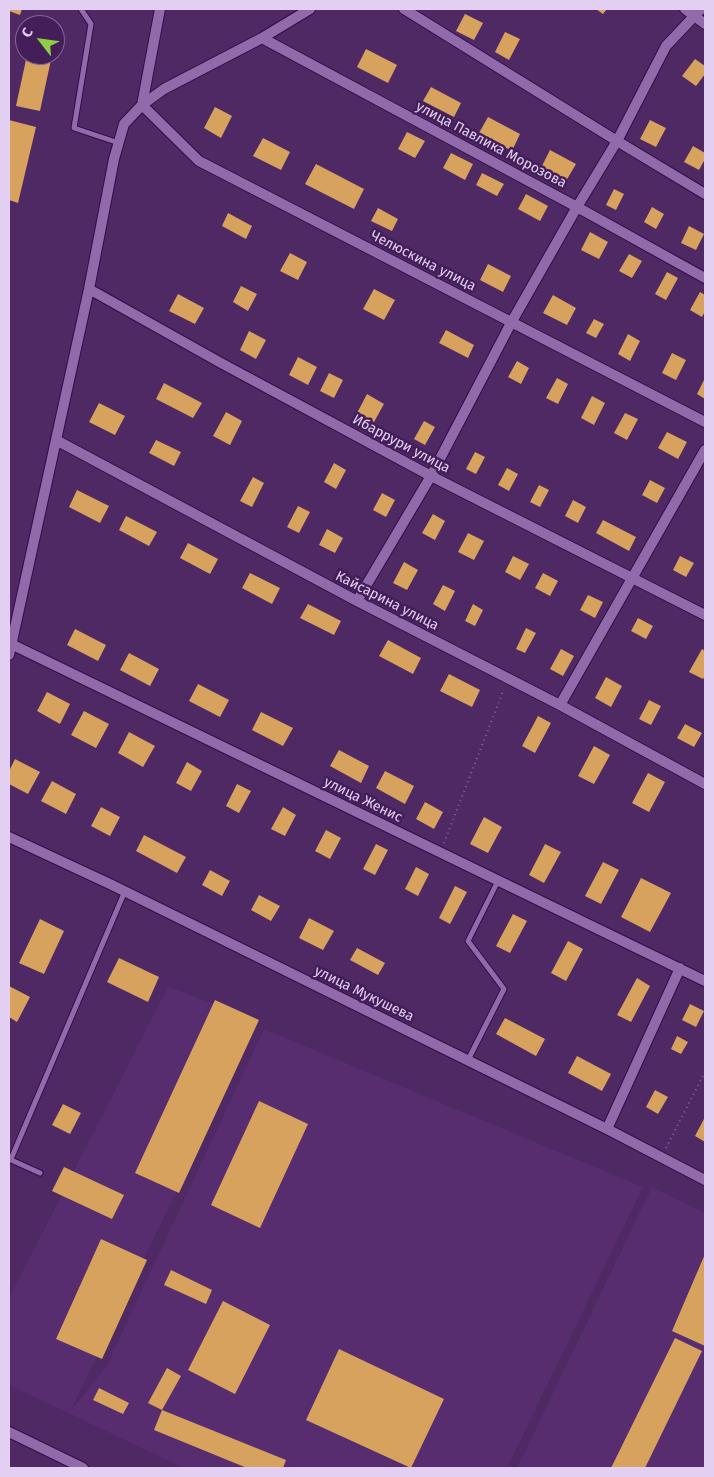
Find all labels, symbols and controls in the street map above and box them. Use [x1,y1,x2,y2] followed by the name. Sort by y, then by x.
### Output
[15,15,65,65] north arrow
[18,25,37,40] text: С
[413,98,569,192] street label: улица Павлика Морозова
[367,227,479,295] street label: Челюскина улица
[349,411,453,477] street label: Ибаррури улица
[333,568,441,634] street label: Кайсарина улица
[321,774,405,826] street label: улица Женис
[311,963,417,1025] street label: улица Мукушева

